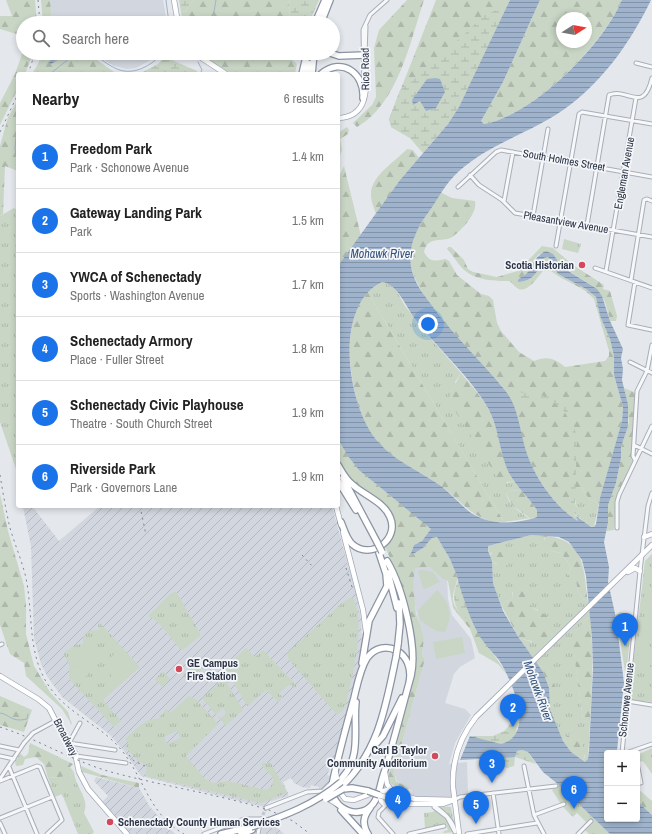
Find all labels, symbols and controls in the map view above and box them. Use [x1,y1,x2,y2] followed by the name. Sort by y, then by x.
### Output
[556,12,592,48] north arrow
[16,16,340,60] search box
[30,27,52,49] icon: search
[62,28,129,49] text: Search here
[358,48,372,90] street label: Rice Road
[32,87,79,110] text: Nearby
[284,90,324,107] text: 6 results
[611,136,637,210] street label: Engleman Avenue
[70,138,152,159] text: Freedom Park
[522,146,607,174] street label: South Holmes Street
[42,148,48,165] text: 1
[292,148,324,165] text: 1.4 km
[70,159,189,176] text: Park · Schonowe Avenue
[70,202,202,223] text: Gateway Landing Park
[522,208,610,236] street label: Pleasantview Avenue
[42,212,48,229] text: 2
[292,212,324,229] text: 1.5 km
[70,223,92,240] text: Park
[351,246,414,262] water label: Mohawk River
[505,258,574,272] place label: Scotia Historian
[577,260,587,270] marker: Scotia Historian
[70,266,201,287] text: YWCA of Schenectady
[42,276,48,293] text: 3
[292,276,324,293] text: 1.7 km
[70,287,205,304] text: Sports · Washington Avenue
[418,314,438,334] your location
[70,330,193,351] text: Schenectady Armory
[42,340,48,357] text: 4
[292,340,324,357] text: 1.8 km
[70,351,164,368] text: Place · Fuller Street
[70,394,244,415] text: Schenectady Civic Playhouse
[42,404,48,421] text: 5
[292,404,324,421] text: 1.9 km
[70,415,212,432] text: Theatre · South Church Street
[70,458,155,479] text: Riverside Park
[42,468,48,485] text: 6
[292,468,324,485] text: 1.9 km
[70,479,177,496] text: Park · Governors Lane
[612,613,638,646] pin: 1
[187,656,238,683] place label: GE Campus Fire Station
[520,659,557,724] water label: Mohawk River
[615,662,637,738] street label: Schonowe Avenue
[174,664,184,674] marker: GE Campus Fire Station
[500,694,526,727] pin: 2
[51,716,82,758] street label: Broadway
[327,743,427,770] place label: Carl B Taylor Community Auditorium
[479,750,505,783] pin: 3
[604,750,640,822] map controls
[604,750,640,786] button: +
[430,751,440,761] marker: Carl B Taylor Community Auditorium
[561,776,587,809] pin: 6
[385,786,411,819] pin: 4
[604,786,640,822] button: −
[463,791,489,824] pin: 5
[118,815,280,829] place label: Schenectady County Human Services
[105,817,115,827] marker: Schenectady County Human Services

